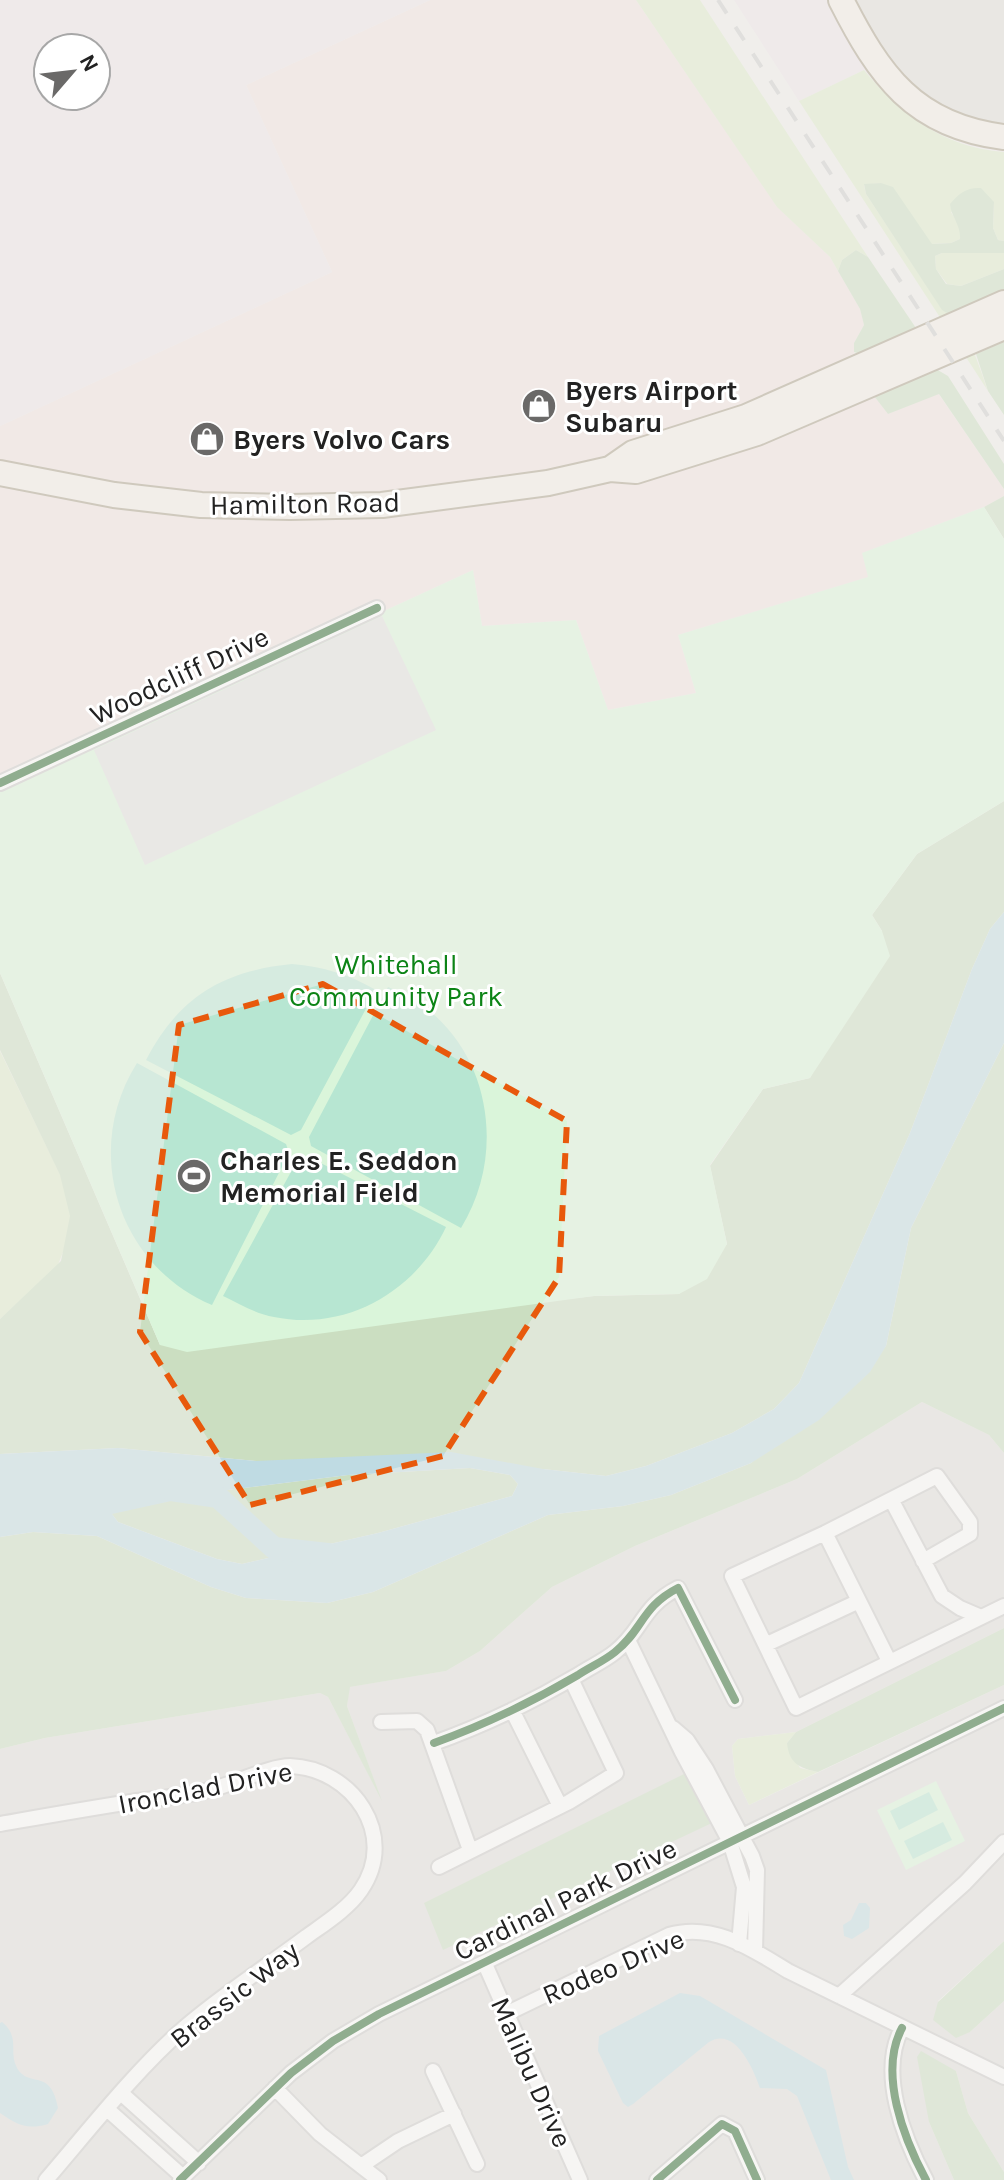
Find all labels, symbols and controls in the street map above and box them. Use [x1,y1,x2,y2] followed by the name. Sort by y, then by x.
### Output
[32,32,112,112] north arrow
[74,50,104,76] text: N
[565,374,738,439] place label: Byers Airport Subaru
[520,387,558,425] shop icon: Byers Airport Subaru
[188,420,226,458] shop icon: Byers Volvo Cars
[233,423,450,456] place label: Byers Volvo Cars
[210,485,400,522] street label: Hamilton Road
[85,620,274,731] street label: Woodcliff Drive
[289,948,503,1013] park label: Whitehall Community Park
[220,1144,458,1209] place label: Charles E. Seddon Memorial Field
[175,1157,213,1195] sports icon: Charles E. Seddon Memorial Field
[115,1754,295,1821] street label: Ironclad Drive
[449,1831,682,1968] street label: Cardinal Park Drive
[537,1922,689,2011] street label: Rodeo Drive
[163,1934,305,2055] street label: Brassic Way
[484,1992,579,2152] street label: Malibu Drive

